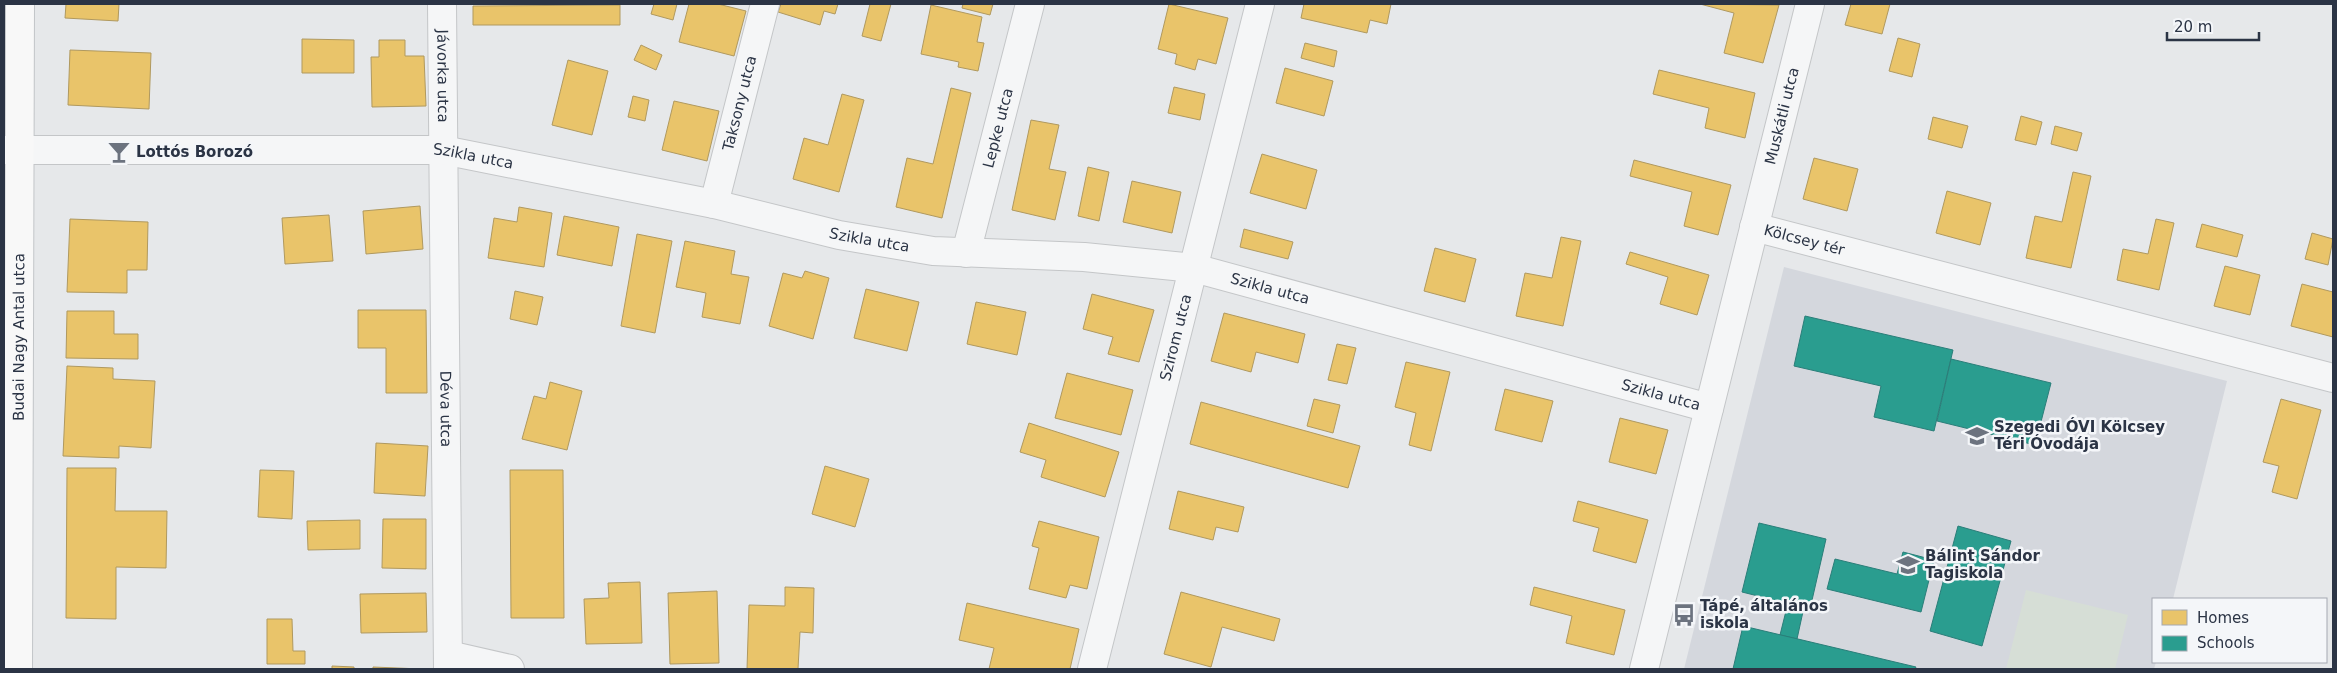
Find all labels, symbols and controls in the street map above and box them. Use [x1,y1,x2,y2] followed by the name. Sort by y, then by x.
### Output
[2167,10,2260,42] scale bar
[2174,18,2212,36] text: 20 m
[433,28,452,123] street label: Jávorka utca
[719,54,760,154] street label: Taksony utca
[1761,65,1803,167] street label: Muskátli utca
[979,86,1017,170] street label: Lepke utca
[106,139,132,165] bar icon: Lottós Borozó
[433,141,515,173] street label: Szikla utca
[136,143,253,161] place label: Lottós Borozó
[1762,221,1847,259] street label: Kölcsey tér
[827,224,911,256] street label: Szikla utca
[10,253,28,421] street label: Budai Nagy Antal utca
[1229,269,1312,308] street label: Szikla utca
[1156,292,1195,383] street label: Szirom utca
[436,371,455,447] street label: Déva utca
[1619,376,1702,414] street label: Szikla utca
[1994,417,2165,453] place label: Szegedi ÓVI Kölcsey Téri Óvodája
[1964,423,1990,449] school or university icon: Szegedi ÓVI Kölcsey Téri Óvodája
[1925,547,2041,582] place label: Bálint Sándor Tagiskola
[1895,552,1921,578] school or university icon: Bálint Sándor Tagiskola
[1700,597,1828,632] place label: Tápé, általános iskola
[2152,598,2327,663] legend
[1671,602,1697,628] bus stop icon: Tápé, általános iskola
[2197,609,2249,627] text: Homes
[2197,634,2255,652] text: Schools

